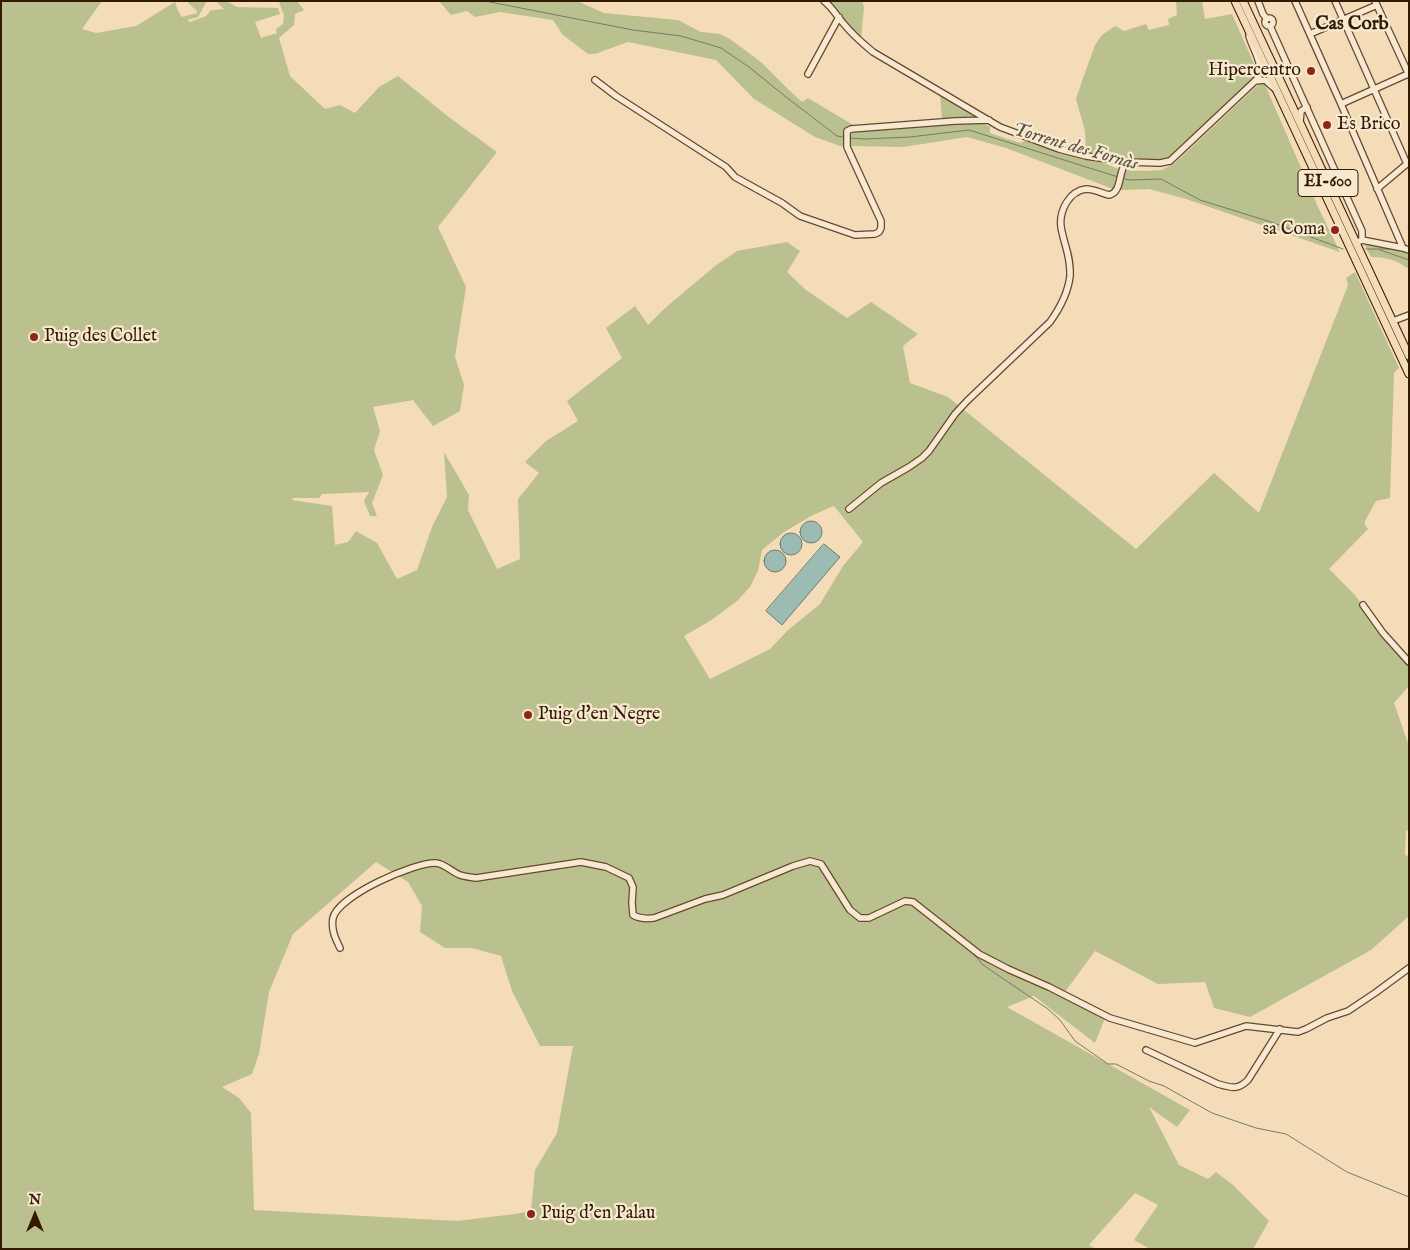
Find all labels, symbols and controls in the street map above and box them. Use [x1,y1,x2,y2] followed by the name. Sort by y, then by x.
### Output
[1315,14,1389,36] district label: Cas Corb
[1208,60,1301,82] place label: Hipercentro
[1305,65,1317,77] marker: Hipercentro
[1337,114,1400,136] place label: Es Brico
[1010,119,1140,177] water label: Torrent des Fornàs
[1321,119,1333,131] marker: Es Brico
[1298,170,1358,197] road number: EI-600
[1263,219,1325,241] place label: sa Coma
[1329,224,1341,236] marker: sa Coma
[44,326,157,348] place label: Puig des Collet
[28,331,40,343] marker: Puig des Collet
[538,704,660,726] place label: Puig d'en Negre
[522,709,534,721] marker: Puig d'en Negre
[10,1190,60,1240] north arrow
[29,1191,41,1209] text: N
[541,1203,655,1225] place label: Puig d'en Palau
[525,1208,537,1220] marker: Puig d'en Palau

